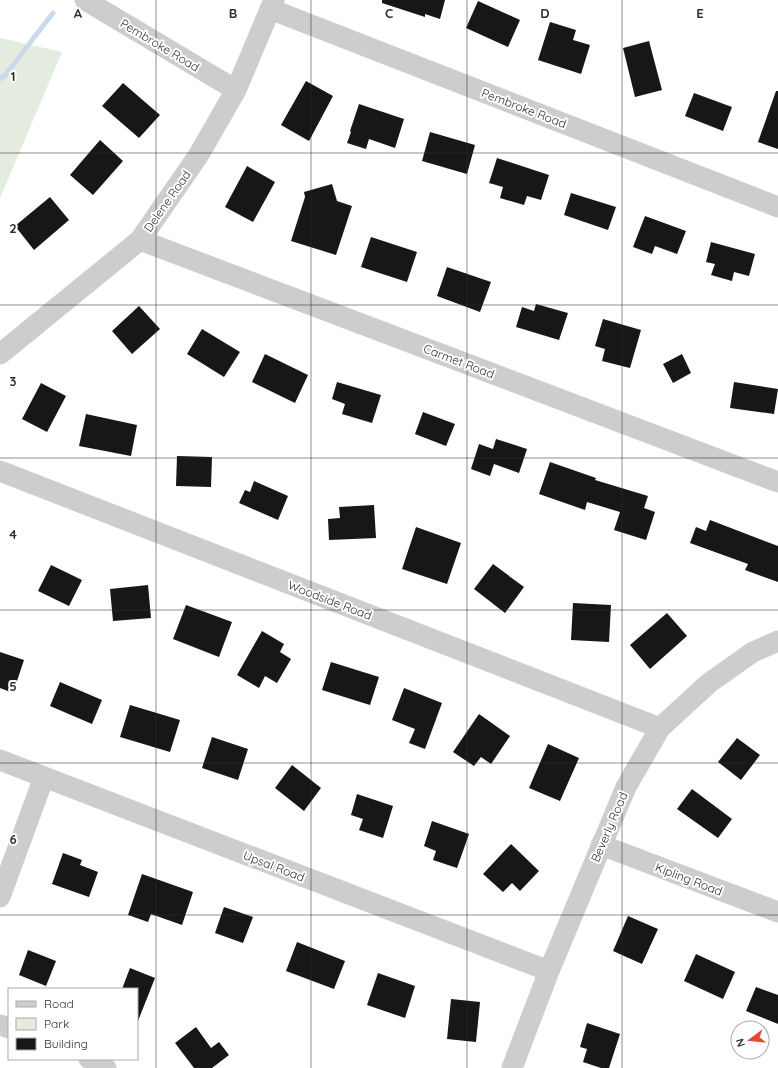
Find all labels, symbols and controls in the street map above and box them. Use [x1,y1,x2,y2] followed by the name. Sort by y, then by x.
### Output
[74,5,83,21] text: A
[229,5,237,21] text: B
[385,5,393,21] text: C
[540,5,550,21] text: D
[696,5,704,21] text: E
[118,15,202,75] street label: Pembroke Road
[10,68,16,84] text: 1
[479,85,569,131] street label: Pembroke Road
[140,167,194,235] street label: Delene Road
[9,220,17,236] text: 2
[421,341,497,381] street label: Carmet Road
[10,373,17,389] text: 3
[9,526,17,542] text: 4
[286,577,374,623] street label: Woodside Road
[9,678,17,694] text: 5
[588,790,630,864] street label: Beverly Road
[9,831,17,847] text: 6
[241,847,307,885] street label: Upsal Road
[653,859,725,899] street label: Kipling Road
[8,988,138,1060] legend
[44,996,74,1011] text: Road
[44,1016,69,1031] text: Park
[730,1020,770,1060] north arrow
[44,1036,88,1051] text: Building
[733,1037,748,1049] text: N

